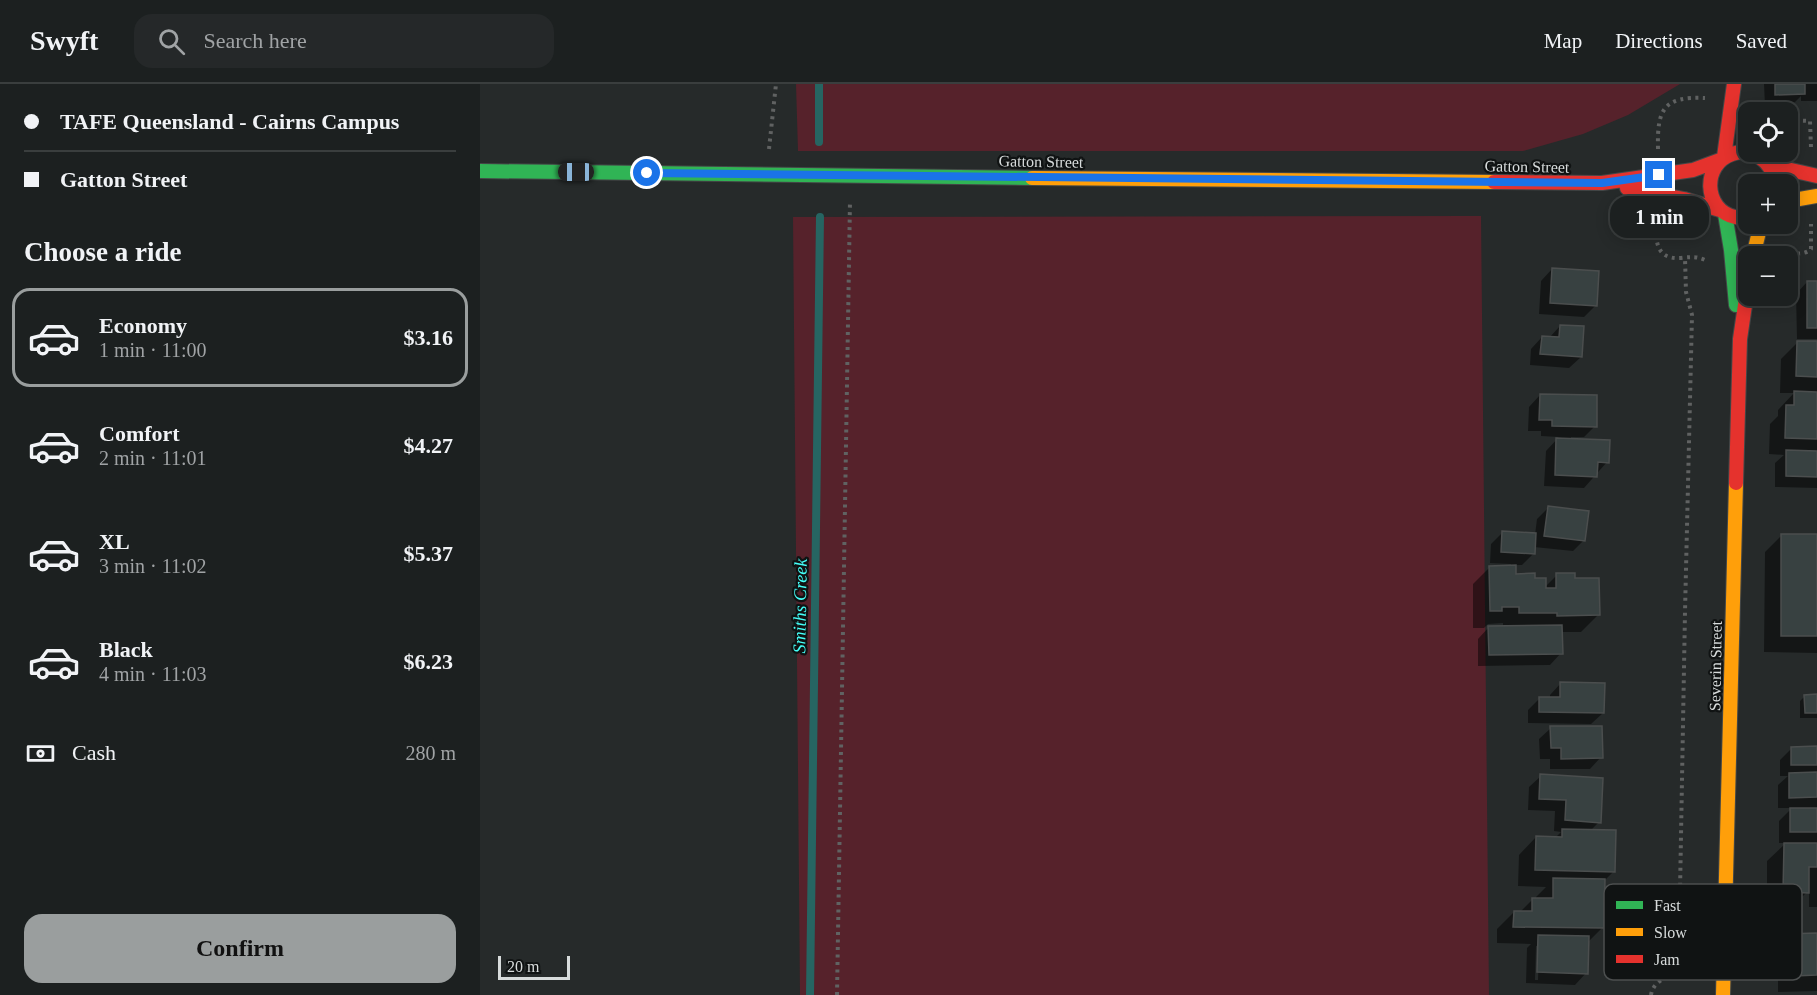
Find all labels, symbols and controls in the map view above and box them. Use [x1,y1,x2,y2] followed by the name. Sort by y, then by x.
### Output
[134,14,554,68] search box
[30,25,98,56] text: Swyft
[155,25,188,58] icon: search
[203,28,307,53] text: Search here
[1544,29,1582,53] text: Map
[1615,29,1703,53] text: Directions
[1736,29,1787,53] text: Saved
[1738,102,1798,306] map controls
[1738,102,1798,162] button: locate
[60,109,399,134] text: TAFE Queensland - Cairns Campus
[998,152,1084,171] street label: Gatton Street
[1484,157,1570,176] street label: Gatton Street
[633,159,660,186] route start
[1645,161,1672,188] route end
[558,163,594,181] car
[60,167,187,192] text: Gatton Street
[1738,174,1798,234] button: +
[1610,196,1708,238] callout: 1 min
[1635,206,1684,228] text: 1 min
[24,237,182,267] text: Choose a ride
[1738,246,1798,306] button: −
[27,311,81,365] icon: car
[99,313,187,338] text: Economy
[404,325,453,350] text: $3.16
[99,339,207,361] text: 1 min · 11:00
[27,419,81,473] icon: car
[99,421,180,446] text: Comfort
[404,433,453,458] text: $4.27
[99,447,207,469] text: 2 min · 11:01
[27,527,81,581] icon: car
[99,529,130,554] text: XL
[404,541,453,566] text: $5.37
[99,555,207,577] text: 3 min · 11:02
[789,557,811,654] water label: Smiths Creek
[1706,620,1725,711] street label: Severin Street
[27,635,81,689] icon: car
[99,637,153,662] text: Black
[404,649,453,674] text: $6.23
[99,663,207,685] text: 4 min · 11:03
[24,737,57,770] icon: cash
[72,740,116,765] text: Cash
[405,742,456,764] text: 280 m
[1604,884,1802,980] legend
[1654,897,1681,914] text: Fast
[24,914,456,983] button: Confirm
[1654,924,1687,941] text: Slow
[1654,951,1680,968] text: Jam
[498,953,570,980] scale bar
[507,958,539,975] text: 20 m

